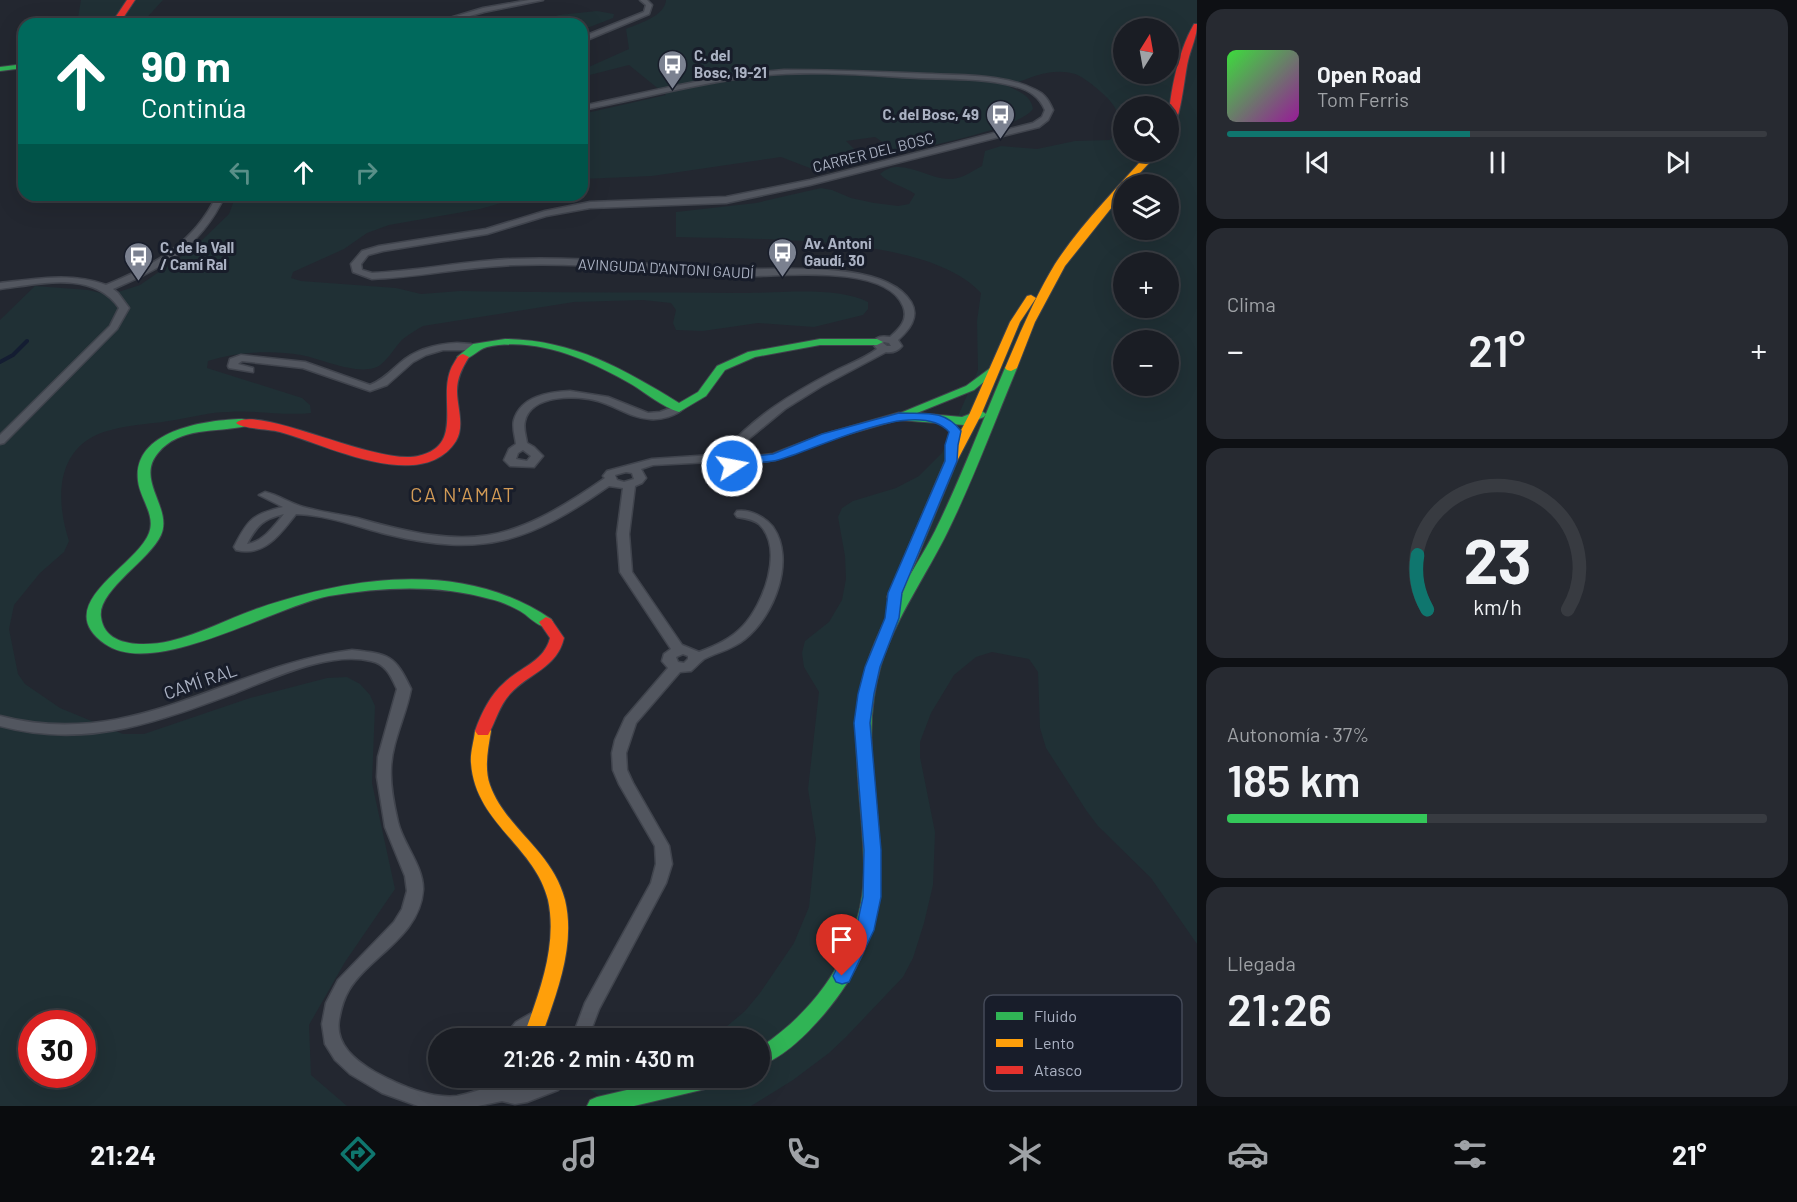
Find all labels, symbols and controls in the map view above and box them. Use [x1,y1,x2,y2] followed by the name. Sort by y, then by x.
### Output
[1113,18,1179,84] north arrow
[1113,18,1179,396] map controls
[141,40,231,90] text: 90 m
[42,42,120,120] icon: ahead
[694,46,767,81] place label: C. del Bosc, 19-21
[657,48,689,90] bus stop icon: C. del Bosc, 19-21
[1317,61,1421,87] text: Open Road
[1317,87,1409,111] text: Tom Ferris
[141,91,246,123] text: Continúa
[1113,96,1179,162] button: search
[984,98,1016,140] bus stop icon: C. del Bosc, 49
[883,105,979,123] place label: C. del Bosc, 49
[811,128,935,176] street label: CARRER DEL BOSC
[1301,146,1334,179] icon: previous
[1481,146,1514,179] icon: pause
[1661,146,1694,179] icon: next
[224,156,257,189] icon: left
[287,156,320,189] icon: ahead
[350,156,383,189] icon: right
[1113,174,1179,240] button: layers
[804,234,872,269] place label: Av. Antoni Gaudí, 30
[767,236,799,278] bus stop icon: Av. Antoni Gaudí, 30
[160,238,234,273] place label: C. de la Vall / Camí Ral
[123,240,155,282] bus stop icon: C. de la Vall / Camí Ral
[1113,252,1179,318] button: +
[578,254,754,282] street label: AVINGUDA D'ANTONI GAUDÍ
[1227,292,1276,316] text: Clima
[1468,322,1526,376] text: 21°
[1113,330,1179,396] button: −
[1227,330,1244,370] text: −
[1750,330,1767,370] text: +
[700,434,764,498] position arrow
[410,482,516,506] district label: CA N'AMAT
[1463,522,1531,596] text: 23
[1473,594,1521,619] text: km/h
[161,658,239,704] street label: CAMÍ RAL
[1227,722,1369,746] text: Autonomía · 37%
[1227,752,1361,806] text: 185 km
[816,914,867,976] pin
[825,923,858,956] icon: arrive
[1227,951,1296,975] text: Llegada
[1227,981,1332,1035] text: 21:26
[984,995,1182,1091] legend
[1034,1006,1077,1025] text: Fluido
[18,1010,96,1088] speed limit sign: 30
[1034,1033,1075,1052] text: Lento
[504,1045,694,1071] text: 21:26 · 2 min · 430 m
[1034,1060,1082,1079] text: Atasco
[337,1133,379,1175] icon: directions
[559,1133,601,1175] icon: music
[782,1133,824,1175] icon: phone
[1004,1133,1046,1175] icon: climate
[1227,1133,1269,1175] icon: car
[1449,1133,1491,1175] icon: filters
[90,1138,156,1170] text: 21:24
[1672,1138,1707,1170] text: 21°

